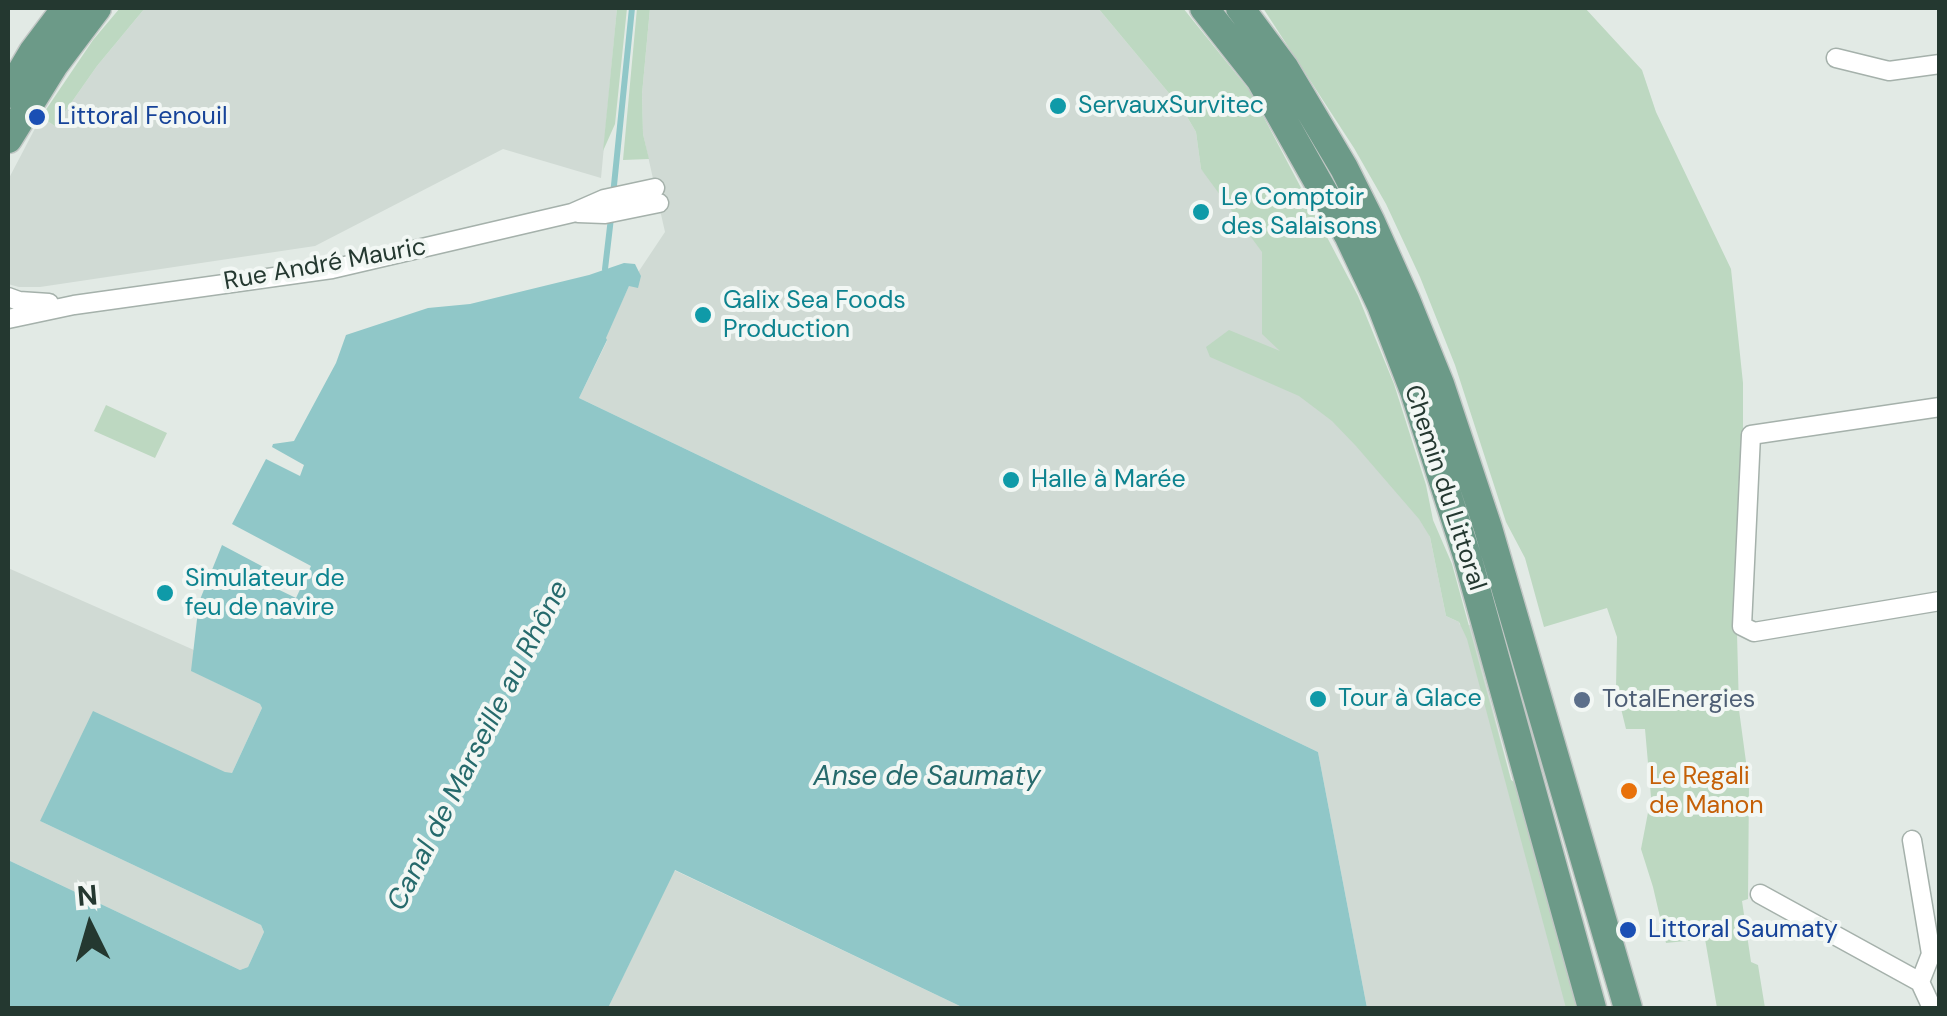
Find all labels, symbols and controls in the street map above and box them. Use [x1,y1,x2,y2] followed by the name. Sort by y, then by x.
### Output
[1078,91,1264,121] place label: ServauxSurvitec
[1047,95,1069,117] marker: ServauxSurvitec
[57,102,227,132] place label: Littoral Fenouil
[26,106,48,128] marker: Littoral Fenouil
[1221,183,1378,242] place label: Le Comptoir des Salaisons
[1190,201,1212,223] marker: Le Comptoir des Salaisons
[222,232,428,298] street label: Rue André Mauric
[723,286,906,345] place label: Galix Sea Foods Production
[692,304,714,326] marker: Galix Sea Foods Production
[1397,382,1491,594] street label: Chemin du Littoral
[1031,465,1186,495] place label: Halle à Marée
[1000,469,1022,491] marker: Halle à Marée
[185,564,345,623] place label: Simulateur de feu de navire
[381,575,577,917] water label: Canal de Marseille au Rhône
[154,582,176,604] marker: Simulateur de feu de navire
[1338,684,1482,714] place label: Tour à Glace
[1602,685,1755,715] place label: TotalEnergies
[1307,688,1329,710] marker: Tour à Glace
[1571,689,1593,711] marker: TotalEnergies
[813,761,1041,795] water label: Anse de Saumaty
[1649,762,1764,821] place label: Le Regali de Manon
[1618,780,1640,802] marker: Le Regali de Manon
[40,876,140,976] north arrow
[76,876,99,915] text: N
[1648,915,1838,945] place label: Littoral Saumaty
[1617,919,1639,941] marker: Littoral Saumaty

